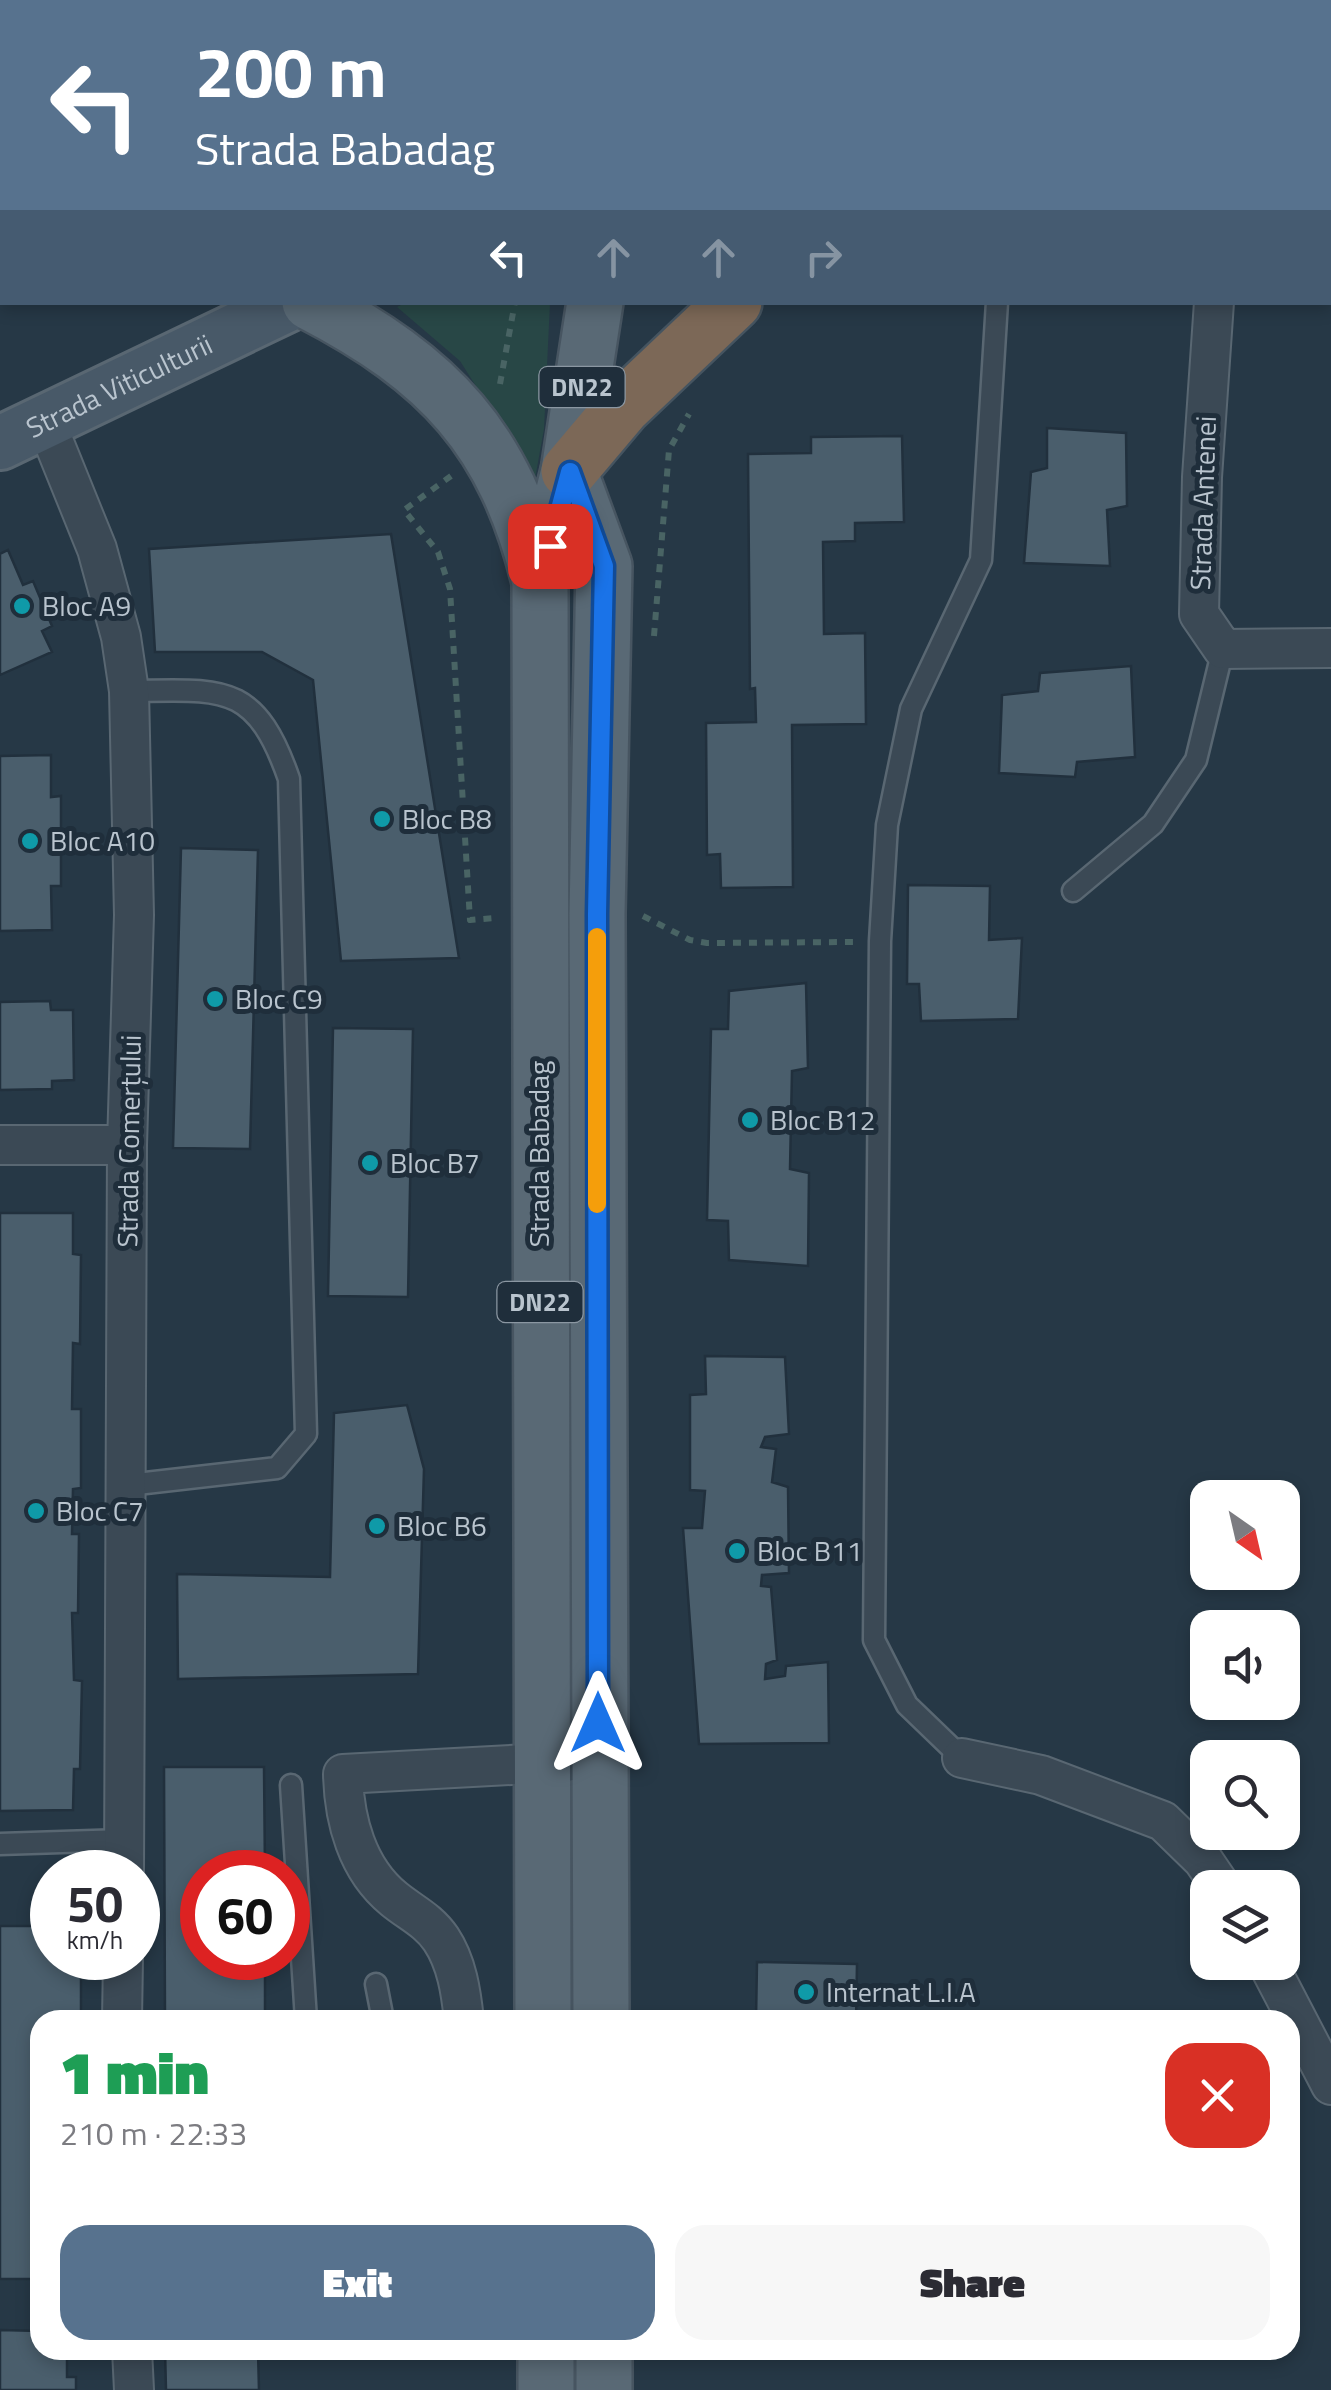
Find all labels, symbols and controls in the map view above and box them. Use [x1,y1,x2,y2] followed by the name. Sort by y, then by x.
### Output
[195,18,387,124] text: 200 m
[30,40,160,170] icon: left
[195,114,495,182] text: Strada Babadag
[481,230,536,285] icon: left
[586,230,641,285] icon: ahead
[691,230,746,285] icon: ahead
[796,230,851,285] icon: right
[18,322,219,449] street label: Strada Viticulturii
[540,367,624,407] road number: DN22
[1178,415,1227,591] street label: Strada Antenei
[508,504,593,589] pin
[523,519,578,574] icon: arrive
[42,584,131,627] place label: Bloc A9
[11,595,33,617] marker: Bloc A9
[402,797,492,840] place label: Bloc B8
[371,808,393,830] marker: Bloc B8
[50,819,155,862] place label: Bloc A10
[19,830,41,852] marker: Bloc A10
[235,977,323,1020] place label: Bloc C9
[204,988,226,1010] marker: Bloc C9
[105,1034,152,1248] street label: Strada Comerțului
[517,1061,560,1247] street label: Strada Babadag
[770,1098,875,1141] place label: Bloc B12
[739,1109,761,1131] marker: Bloc B12
[390,1141,480,1184] place label: Bloc B7
[359,1152,381,1174] marker: Bloc B7
[498,1282,582,1322] road number: DN22
[1190,1480,1300,1590] north arrow
[1190,1480,1300,1980] map controls
[56,1489,144,1532] place label: Bloc C7
[25,1500,47,1522] marker: Bloc C7
[397,1504,487,1547] place label: Bloc B6
[366,1515,388,1537] marker: Bloc B6
[757,1529,862,1572] place label: Bloc B11
[726,1540,748,1562] marker: Bloc B11
[1190,1610,1300,1720] button: sound
[546,1671,650,1775] position arrow
[1190,1740,1300,1850] button: search
[180,1850,310,1980] speed limit sign: 60
[67,1865,123,1941] text: 50
[1190,1870,1300,1980] button: layers
[67,1921,123,1959] text: km/h
[826,1970,976,2013] place label: Internat L.I.A
[795,1981,817,2003] marker: Internat L.I.A
[60,2026,209,2117] text: 1 min
[1165,2043,1270,2148] button: close
[60,2109,247,2157] text: 210 m · 22:33
[60,2225,655,2340] button: Exit
[675,2225,1270,2340] button: Share

